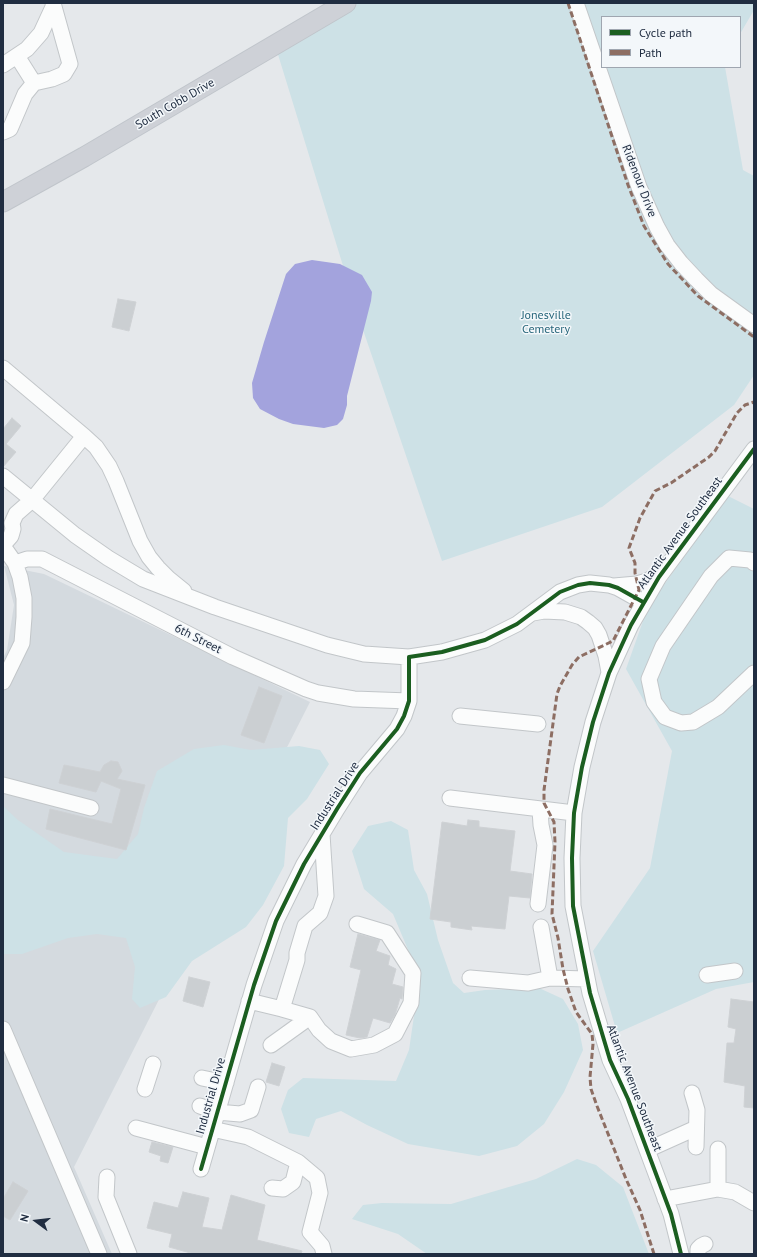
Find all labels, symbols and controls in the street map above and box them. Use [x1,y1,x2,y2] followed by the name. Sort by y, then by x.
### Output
[601,16,741,68] legend
[639,25,692,40] text: Cycle path
[639,45,662,60] text: Path
[133,76,217,132] street label: South Cobb Drive
[619,143,659,219] street label: Ridenour Drive
[521,309,571,337] park label: Jonesville Cemetery
[635,474,725,592] street label: Atlantic Avenue Southeast
[172,621,224,657] street label: 6th Street
[307,759,363,833] street label: Industrial Drive
[603,1023,665,1153] street label: Atlantic Avenue Southeast
[193,1056,229,1136] street label: Industrial Drive
[16,1201,56,1241] north arrow
[17,1213,32,1223] text: N

